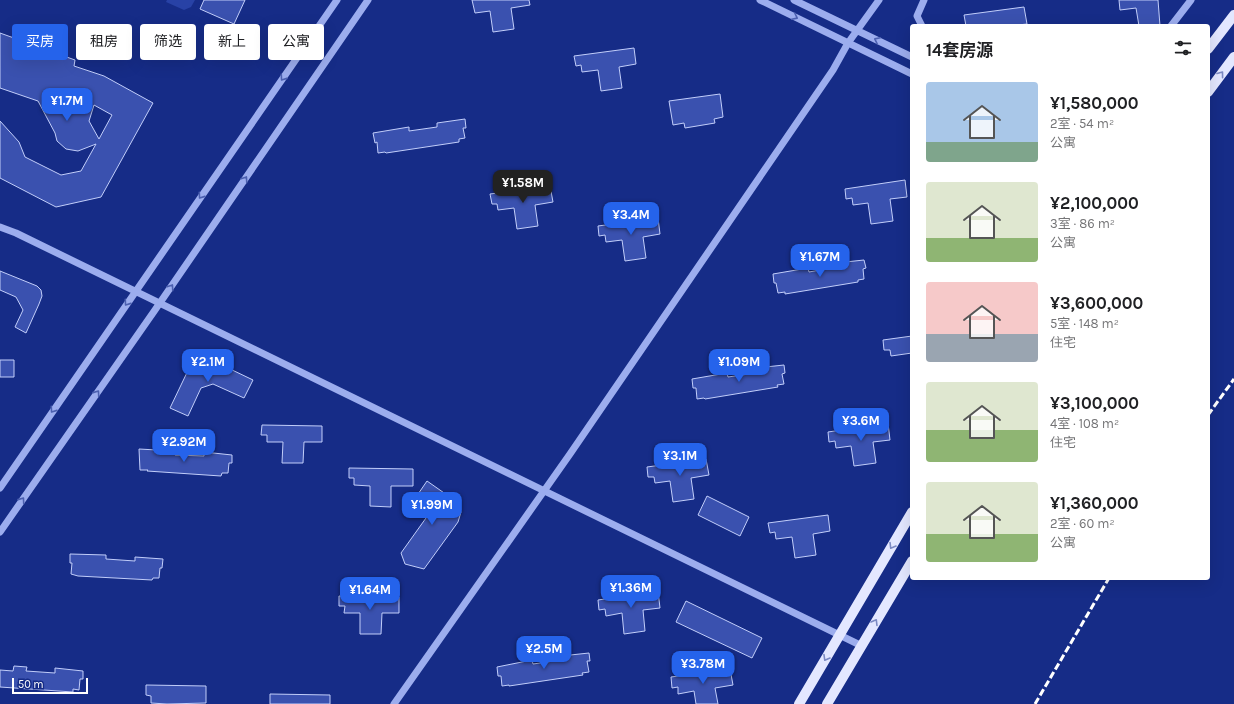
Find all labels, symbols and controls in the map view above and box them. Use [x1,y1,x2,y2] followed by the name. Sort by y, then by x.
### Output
[791,12,798,20] one-way arrow
[12,24,68,60] chip: 买房
[76,24,132,60] chip: 租房
[140,24,196,60] chip: 筛选
[204,24,260,60] chip: 新上
[268,24,324,60] chip: 公寓
[873,37,881,45] one-way arrow
[1172,37,1194,59] icon: filters
[926,40,993,60] text: 14套房源
[1216,72,1223,79] one-way arrow
[280,74,288,81] one-way arrow
[39,88,95,122] pin: ¥1.7M
[51,93,83,108] text: ¥1.7M
[1050,93,1139,113] text: ¥1,580,000
[958,98,1006,146] icon: home
[1050,116,1114,131] text: 2室 · 54 m²
[1050,135,1076,150] text: 公寓
[490,170,556,204] pin: ¥1.58M
[502,175,544,190] text: ¥1.58M
[240,177,247,184] one-way arrow
[199,192,206,199] one-way arrow
[1050,193,1139,213] text: ¥2,100,000
[958,198,1006,246] icon: home
[603,202,659,236] pin: ¥3.4M
[612,207,650,222] text: ¥3.4M
[1050,216,1115,231] text: 3室 · 86 m²
[1050,235,1076,250] text: 公寓
[787,244,853,278] pin: ¥1.67M
[800,249,840,264] text: ¥1.67M
[166,284,173,291] one-way arrow
[1050,293,1143,313] text: ¥3,600,000
[958,298,1006,346] icon: home
[125,299,132,306] one-way arrow
[1050,316,1119,331] text: 5室 · 148 m²
[1050,335,1076,350] text: 住宅
[180,349,236,383] pin: ¥2.1M
[706,349,772,383] pin: ¥1.09M
[191,354,225,369] text: ¥2.1M
[718,354,760,369] text: ¥1.09M
[92,391,99,398] one-way arrow
[1050,393,1139,413] text: ¥3,100,000
[958,398,1006,446] icon: home
[51,406,58,413] one-way arrow
[833,408,889,442] pin: ¥3.6M
[842,413,880,428] text: ¥3.6M
[1050,416,1119,431] text: 4室 · 108 m²
[151,429,217,463] pin: ¥2.92M
[161,434,207,449] text: ¥2.92M
[1050,435,1076,450] text: 住宅
[652,443,708,477] pin: ¥3.1M
[663,448,697,463] text: ¥3.1M
[399,492,465,526] pin: ¥1.99M
[1050,493,1139,513] text: ¥1,360,000
[17,497,25,504] one-way arrow
[411,497,453,512] text: ¥1.99M
[958,498,1006,546] icon: home
[1050,516,1115,531] text: 2室 · 60 m²
[1050,535,1076,550] text: 公寓
[890,542,897,549] one-way arrow
[598,575,664,609] pin: ¥1.36M
[337,577,403,611] pin: ¥1.64M
[610,580,652,595] text: ¥1.36M
[349,582,391,597] text: ¥1.64M
[871,619,878,627] one-way arrow
[516,636,572,670] pin: ¥2.5M
[525,641,563,656] text: ¥2.5M
[670,651,736,685] pin: ¥3.78M
[823,654,830,661] one-way arrow
[681,656,725,671] text: ¥3.78M
[12,676,88,695] scale bar
[18,678,44,691] text: 50 m

